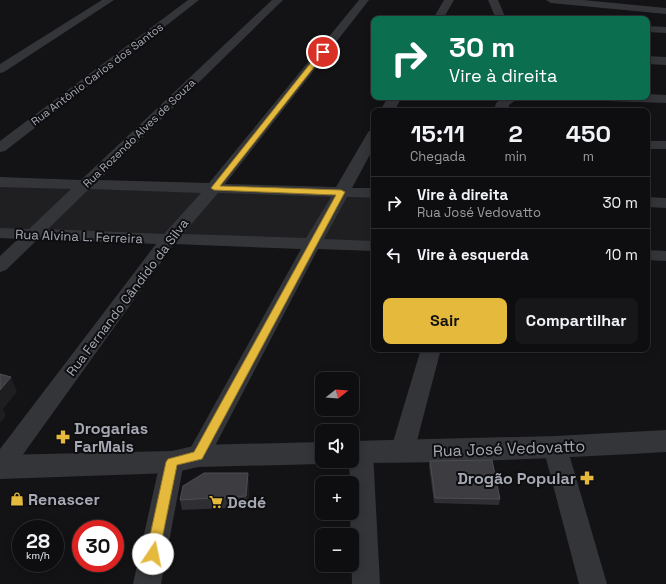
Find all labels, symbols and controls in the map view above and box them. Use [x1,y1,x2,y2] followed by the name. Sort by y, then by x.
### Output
[28,19,166,128] street label: Rua Antônio Carlos dos Santos
[449,29,515,65] text: 30 m
[383,32,435,84] icon: right
[306,35,340,69] pin
[312,41,334,63] icon: arrive
[449,64,557,87] text: Vire à direita
[80,75,199,190] street label: Rua Rozendo Alves de Souza
[411,118,465,149] text: 15:11
[508,118,523,149] text: 2
[566,118,611,149] text: 450
[410,148,465,165] text: Chegada
[504,148,527,165] text: min
[583,148,594,165] text: m
[417,185,508,204] text: Vire à direita
[383,192,405,214] icon: right
[603,193,638,212] text: 30 m
[417,204,541,221] text: Rua José Vedovatto
[63,215,192,379] street label: Rua Fernando Cândido da Silva
[15,226,144,247] street label: Rua Alvina L. Ferreira
[383,244,405,266] icon: left
[417,245,529,264] text: Vire à esquerda
[605,245,638,264] text: 10 m
[383,298,507,344] button: Sair
[515,298,638,344] button: Compartilhar
[315,372,359,416] north arrow
[315,372,359,572] map controls
[74,418,148,457] place label: Drogarias FarMais
[315,424,359,468] button: sound
[55,429,71,445] pharmacy icon: Drogarias FarMais
[432,435,586,462] street label: Rua José Vedovatto
[457,468,576,489] place label: Drogão Popular
[579,470,595,486] pharmacy icon: Drogão Popular
[315,476,359,520] button: +
[28,489,100,510] place label: Renascer
[9,491,25,507] shop icon: Renascer
[227,492,266,513] place label: Dedé
[208,494,224,510] supermarket icon: Dedé
[72,520,124,572] speed limit sign: 30
[26,528,50,554] text: 28
[315,528,359,572] button: −
[132,533,174,575] position arrow
[26,549,50,562] text: km/h

